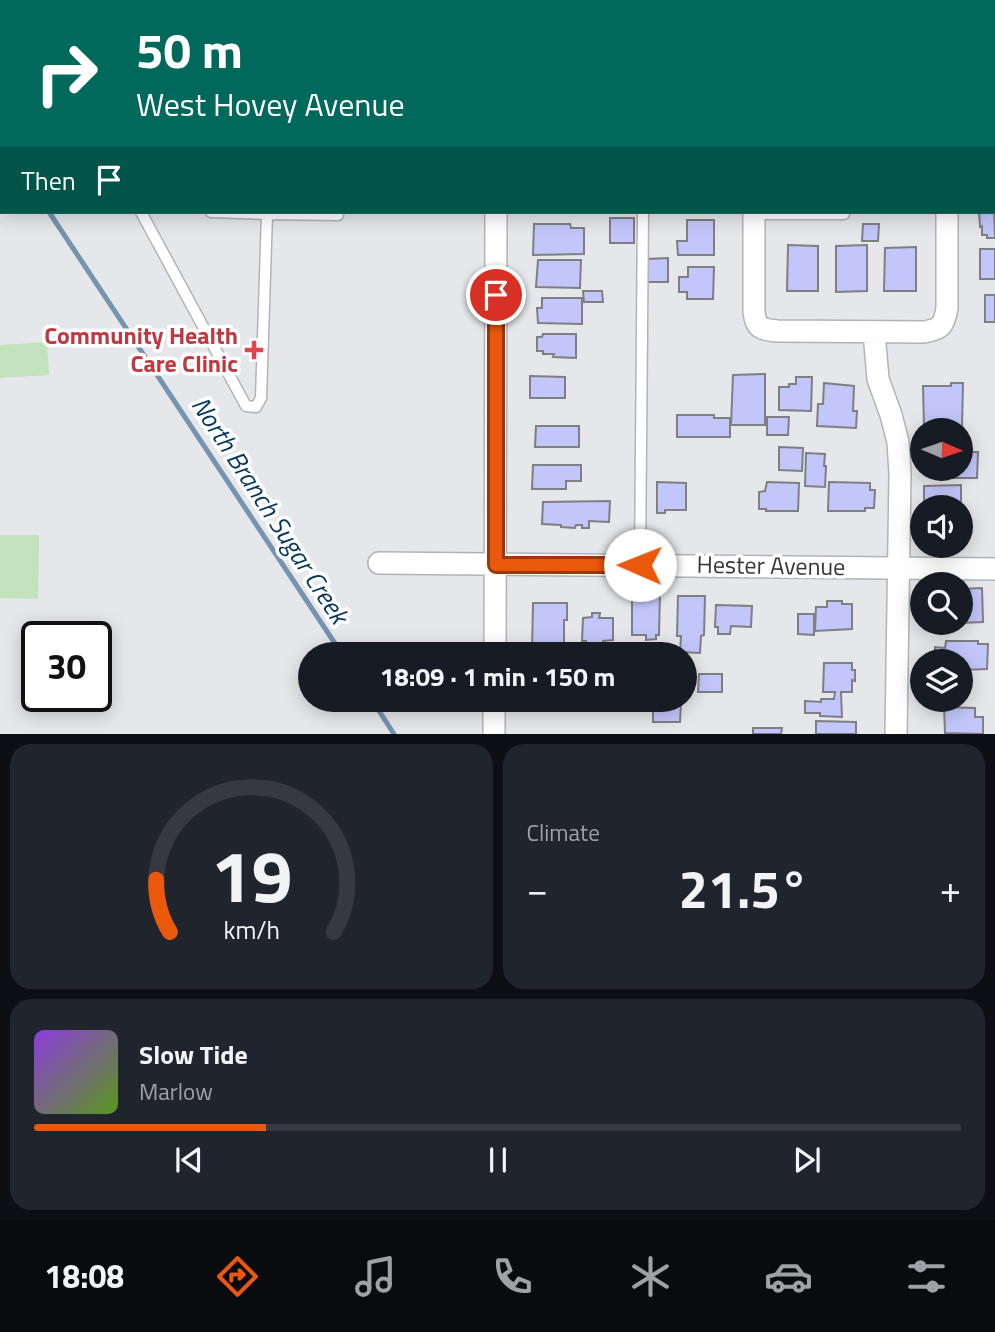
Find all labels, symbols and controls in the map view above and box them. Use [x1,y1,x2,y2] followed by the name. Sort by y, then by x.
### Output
[136,12,243,87] text: 50 m
[21,28,112,119] icon: right
[136,80,405,128] text: West Hovey Avenue
[21,161,76,200] text: Then
[90,161,128,199] icon: arrive
[466,265,526,325] pin
[477,276,515,314] icon: arrive
[44,317,238,381] place label: Community Health Care Clinic
[244,340,264,360] marker: Community Health Care Clinic
[182,388,361,634] water label: North Branch Sugar Creek
[910,418,973,481] north arrow
[910,418,973,712] map controls
[910,495,973,558] button: sound
[603,528,677,602] position arrow
[696,546,846,584] street label: Hester Avenue
[910,572,973,635] button: search
[21,621,112,712] speed limit sign: 30
[910,649,973,712] button: layers
[380,657,615,696] text: 18:09 · 1 min · 150 m
[527,815,600,850] text: Climate
[210,821,292,931] text: 19
[679,849,809,928] text: 21.5°
[527,860,548,918] text: −
[940,860,961,918] text: +
[223,911,280,949] text: km/h
[139,1035,248,1074] text: Slow Tide
[139,1074,213,1109] text: Marlow
[170,1141,208,1179] icon: previous
[479,1141,517,1179] icon: pause
[788,1141,826,1179] icon: next
[44,1252,124,1300] text: 18:08
[213,1252,262,1301] icon: directions
[351,1252,400,1301] icon: music
[488,1252,537,1301] icon: phone
[626,1252,675,1301] icon: climate
[764,1252,813,1301] icon: car
[902,1252,951,1301] icon: filters

